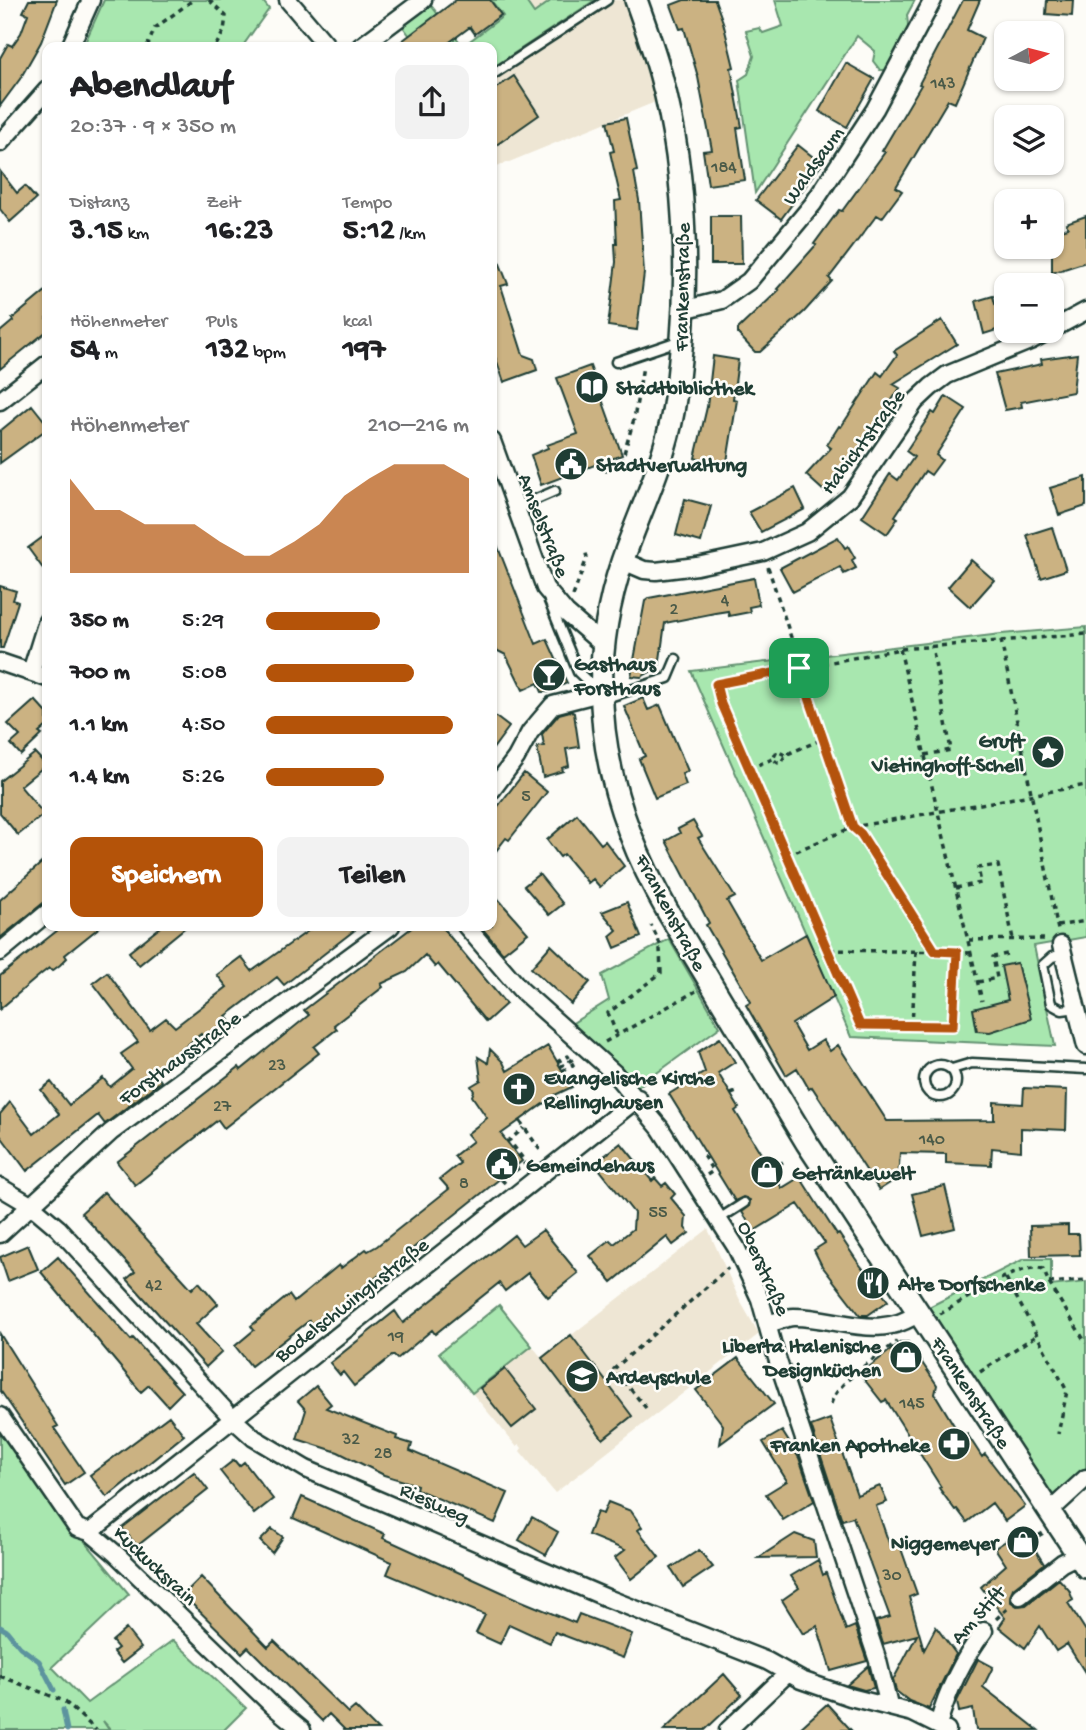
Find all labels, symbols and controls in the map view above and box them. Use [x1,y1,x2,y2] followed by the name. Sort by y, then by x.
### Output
[994,21,1064,91] north arrow
[994,21,1064,343] map controls
[395,65,469,139] button: share
[70,66,231,110] text: Abendlauf
[929,74,956,95] house number: 143
[994,105,1064,175] button: layers
[70,114,236,141] text: 20:37 · 9 × 350 m
[779,123,851,211] street label: Waldsaum
[710,158,737,179] house number: 184
[994,189,1064,259] button: +
[70,192,129,215] text: Distanz
[206,192,240,215] text: Zeit
[343,192,392,215] text: Tempo
[70,215,123,250] text: 3.15
[206,215,273,250] text: 16:23
[343,215,395,250] text: 5:12
[671,221,698,353] street label: Frankenstraße
[123,223,149,246] text: km
[395,223,426,246] text: /km
[994,273,1064,343] button: −
[70,311,167,334] text: Höhenmeter
[206,311,237,334] text: Puls
[343,311,372,334] text: kcal
[70,334,100,369] text: 54
[206,334,249,369] text: 132
[343,334,385,369] text: 197
[100,342,118,365] text: m
[249,342,286,365] text: bpm
[573,368,611,406] library icon: Stadtbibliothek
[616,378,756,403] place label: Stadtbibliothek
[817,385,913,501] street label: Habichtstraße
[70,413,188,440] text: Höhenmeter
[367,413,469,440] text: 210–216 m
[552,445,590,483] public building icon: Stadtverwaltung
[596,455,747,480] place label: Stadtverwaltung
[510,471,573,583] street label: Amselstraße
[721,591,730,612] house number: 4
[670,600,679,621] house number: 2
[70,608,129,635] text: 350 m
[182,608,224,635] text: 5:29
[769,638,829,698] pin
[780,649,818,687] icon: arrive
[573,654,661,703] place label: Gasthaus Forsthaus
[530,656,568,694] bar icon: Gasthaus Forsthaus
[70,660,130,687] text: 700 m
[182,660,227,687] text: 5:08
[70,712,128,739] text: 1.1 km
[182,712,225,739] text: 4:50
[871,731,1026,780] place label: Gruft Vietinghoff-Schell
[1029,733,1067,771] place icon: Gruft Vietinghoff-Schell
[70,764,129,791] text: 1.4 km
[182,764,224,791] text: 5:26
[521,787,531,808] house number: 5
[70,837,263,917] button: Speichern
[277,837,469,917] button: Teilen
[627,850,711,977] street label: Frankenstraße
[114,1006,248,1113] street label: Forsthausstraße
[268,1056,286,1077] house number: 23
[543,1068,716,1117] place label: Evangelische Kirche Rellinghausen
[500,1070,538,1108] church icon: Evangelische Kirche Rellinghausen
[213,1097,232,1118] house number: 27
[918,1130,945,1151] house number: 140
[483,1145,521,1183] public building icon: Gemeindehaus
[748,1153,786,1191] shop icon: Getränkewelt
[526,1155,655,1180] place label: Gemeindehaus
[792,1163,917,1188] place label: Getränkewelt
[459,1174,469,1195] house number: 8
[649,1203,667,1224] house number: 55
[730,1218,794,1322] street label: Oberstraße
[270,1233,436,1370] street label: Bodelschwinghstraße
[854,1264,892,1302] restaurant icon: Alte Dorfschenke
[897,1274,1046,1299] place label: Alte Dorfschenke
[145,1276,163,1297] house number: 42
[387,1327,404,1348] house number: 19
[923,1332,1015,1456] street label: Frankenstraße
[722,1336,882,1385] place label: Liberta Italenische Designküchen
[887,1338,925,1376] shop icon: Liberta Italenische Designküchen
[563,1357,601,1395] school or university icon: Ardeyschule
[605,1367,712,1392] place label: Ardeyschule
[898,1394,925,1415] house number: 145
[935,1425,973,1463] pharmacy icon: Franken Apotheke
[341,1430,360,1451] house number: 32
[770,1435,931,1460] place label: Franken Apotheke
[374,1444,392,1465] house number: 28
[395,1479,472,1532] street label: Riesweg
[106,1522,201,1613] street label: Kuckucksrain
[1004,1523,1042,1561] shop icon: Niggemeyer
[891,1533,1001,1558] place label: Niggemeyer
[881,1566,902,1587] house number: 30
[947,1580,1014,1651] street label: Am Stift

